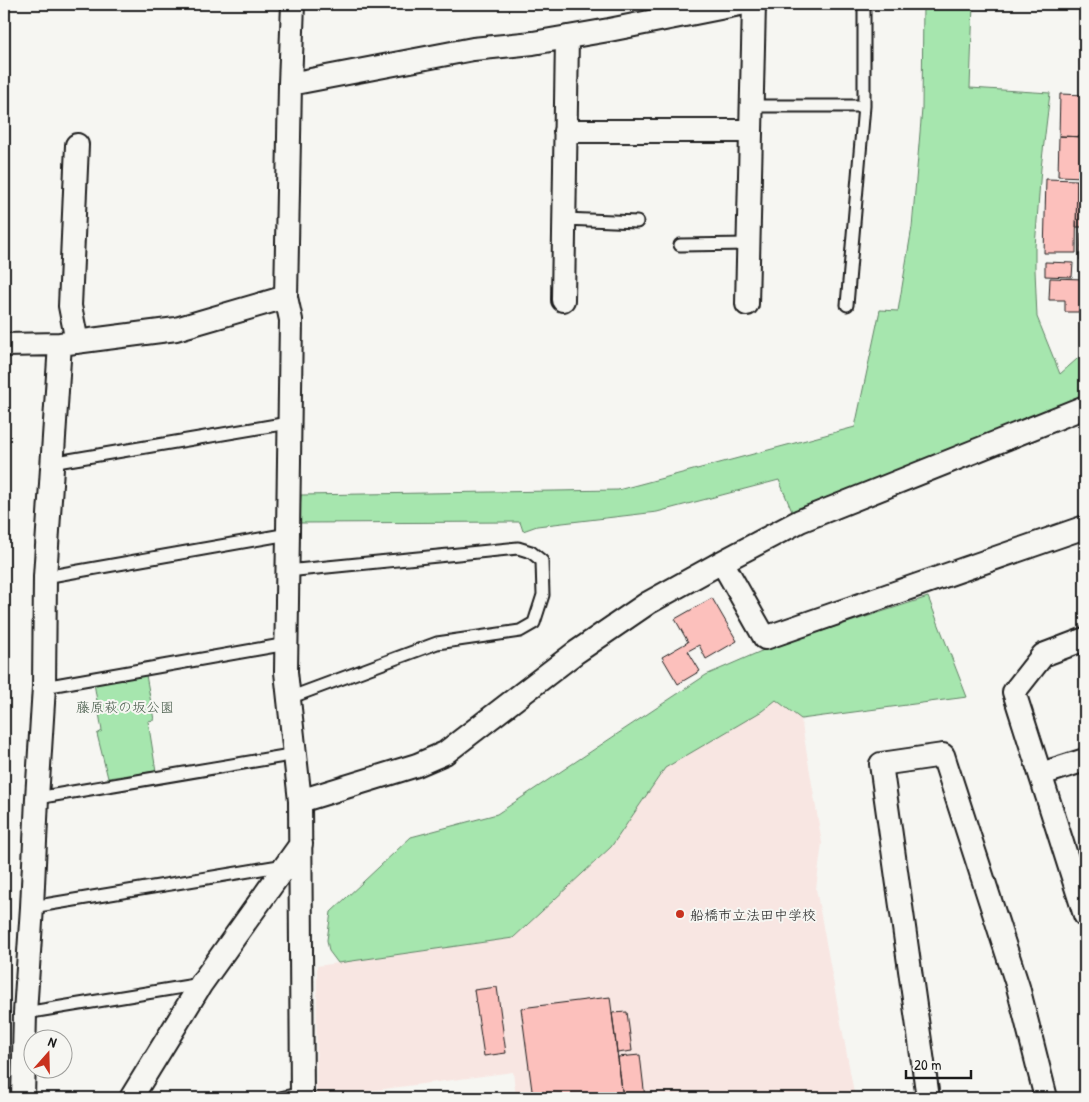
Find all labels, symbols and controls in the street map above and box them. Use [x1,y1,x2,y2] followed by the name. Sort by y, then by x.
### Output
[76,697,174,716] park label: 藤原萩の坂公園
[690,905,816,924] place label: 船橋市立法田中学校
[674,908,686,920] marker: 船橋市立法田中学校
[22,1030,72,1080] north arrow
[46,1031,60,1052] text: N
[906,1047,972,1079] scale bar
[914,1054,941,1075] text: 20 m

